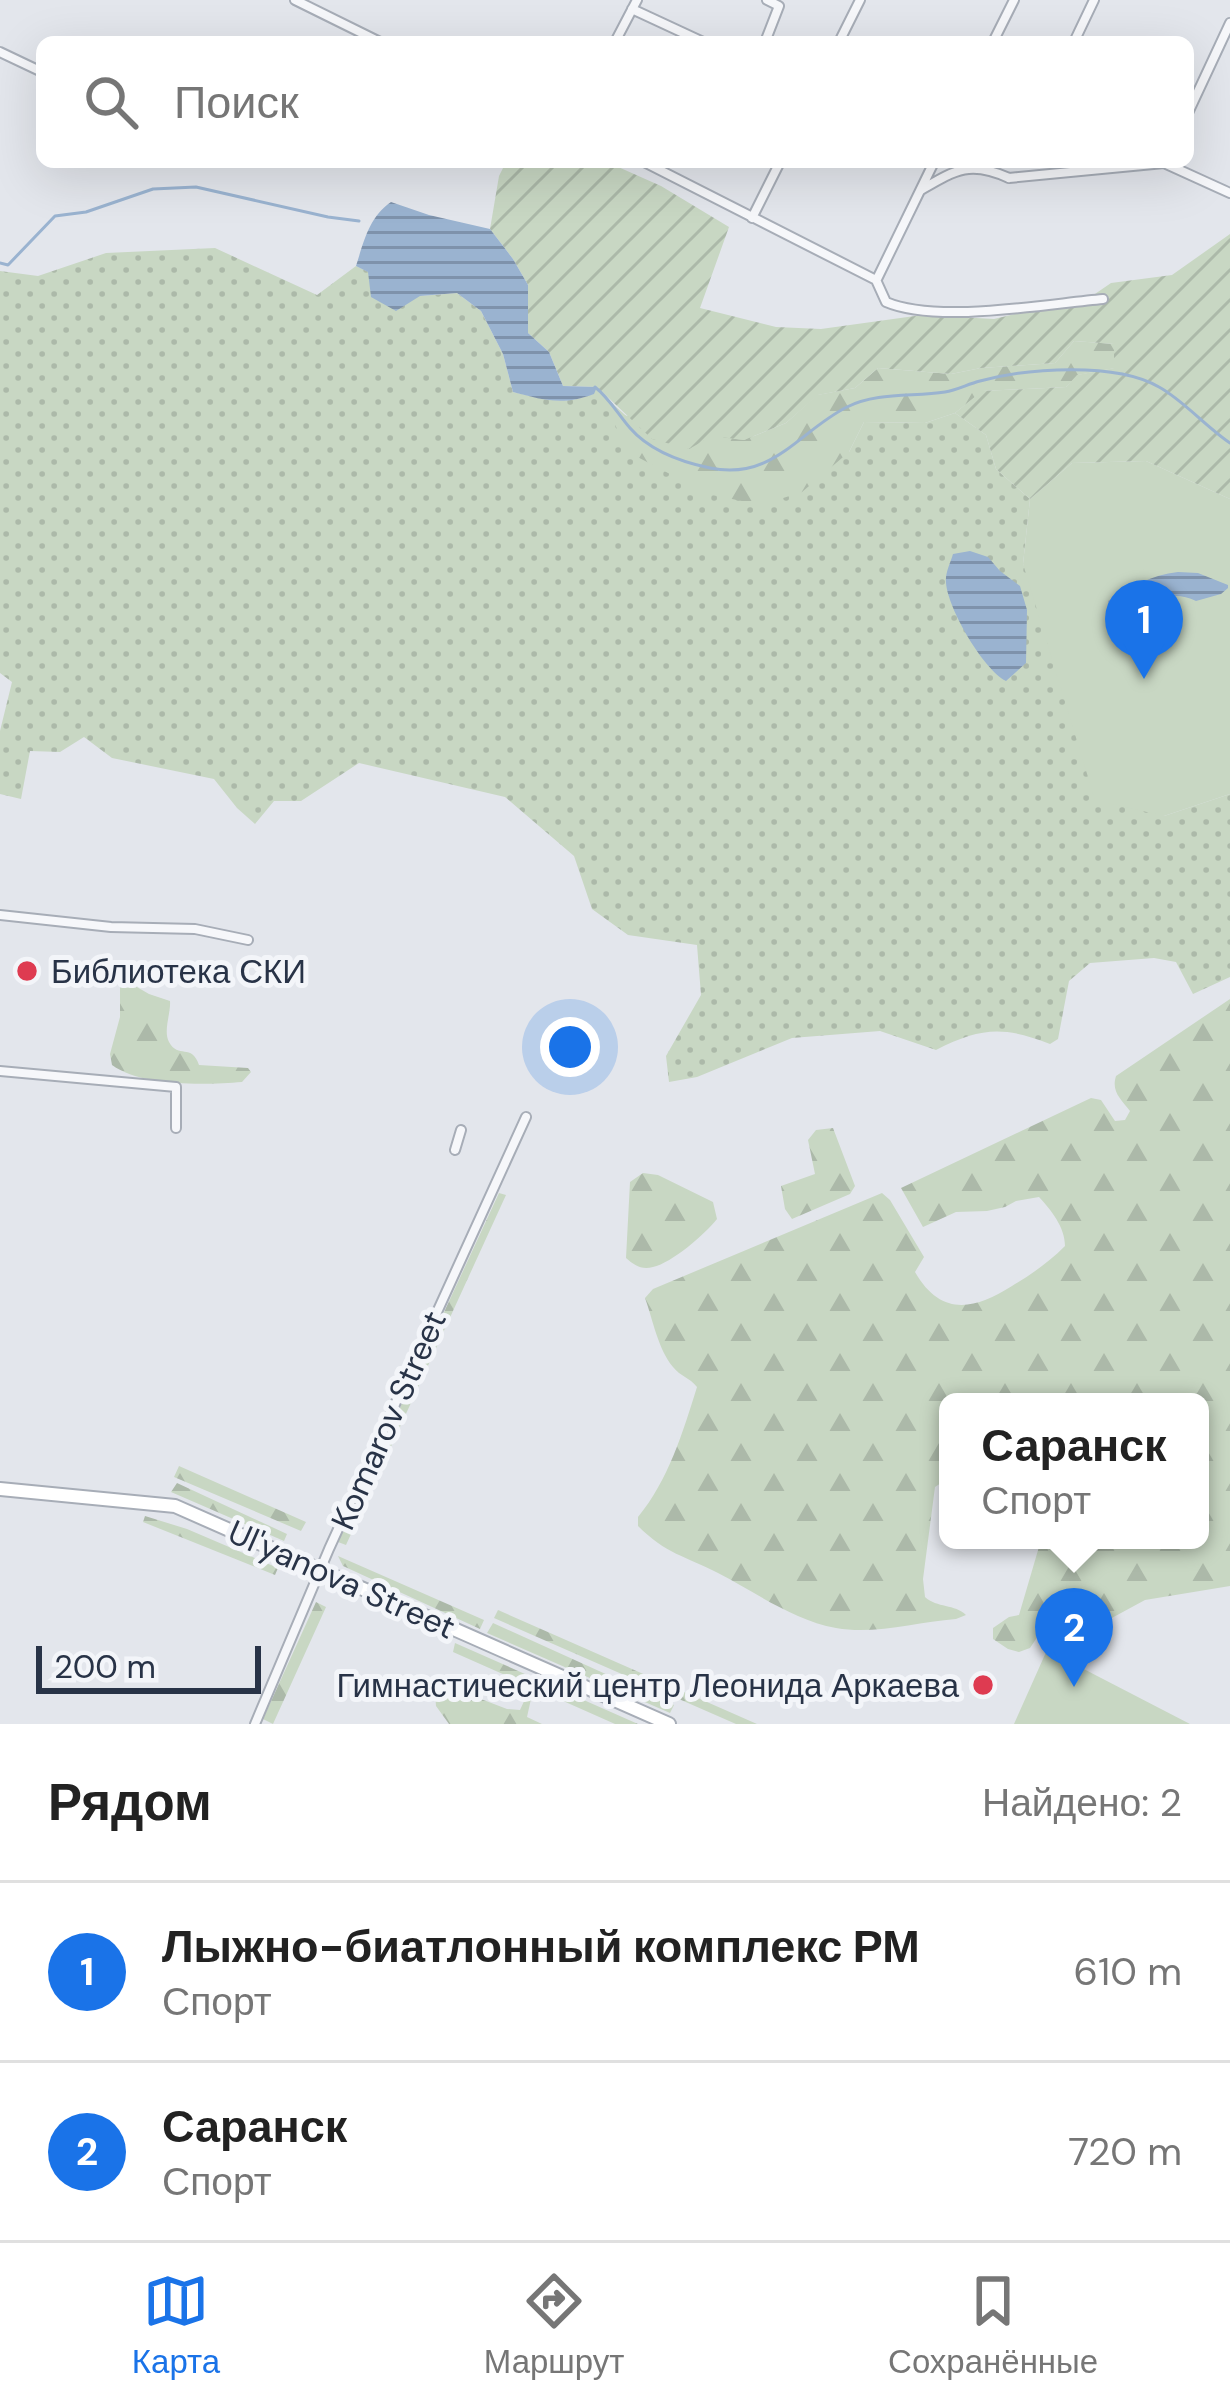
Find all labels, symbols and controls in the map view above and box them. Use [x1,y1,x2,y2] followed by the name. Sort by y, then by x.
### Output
[36,36,1194,168] search box
[78,69,144,135] icon: search
[174,73,299,132] text: Поиск
[1105,580,1183,679] pin: 1
[51,950,306,993] place label: Библиотека СКИ
[14,958,40,984] marker: Библиотека СКИ
[540,1017,600,1077] your location
[321,1304,456,1536] street label: Komarov Street
[939,1393,1209,1549] popup
[981,1416,1167,1475] text: Саранск
[981,1475,1091,1526] text: Спорт
[222,1510,462,1649] street label: Ul'yanova Street
[1035,1588,1113,1687] pin: 2
[36,1640,261,1693] scale bar
[54,1645,156,1688] text: 200 m
[337,1664,960,1707] place label: Гимнастический центр Леонида Аркаева
[970,1672,996,1698] marker: Гимнастический центр Леонида Аркаева
[48,1769,212,1836] text: Рядом
[982,1777,1182,1828] text: Найдено: 2
[162,1917,920,1976] text: Лыжно-биатлонный комплекс РМ
[80,1946,94,1997] text: 1
[1074,1946,1182,1997] text: 610 m
[162,1976,272,2027] text: Спорт
[162,2097,347,2156] text: Саранск
[76,2126,98,2177] text: 2
[1068,2126,1182,2177] text: 720 m
[162,2156,272,2207] text: Спорт
[132,2268,220,2383] tab: Карта
[484,2268,624,2383] tab: Маршрут
[888,2268,1098,2383] tab: Сохранённые

